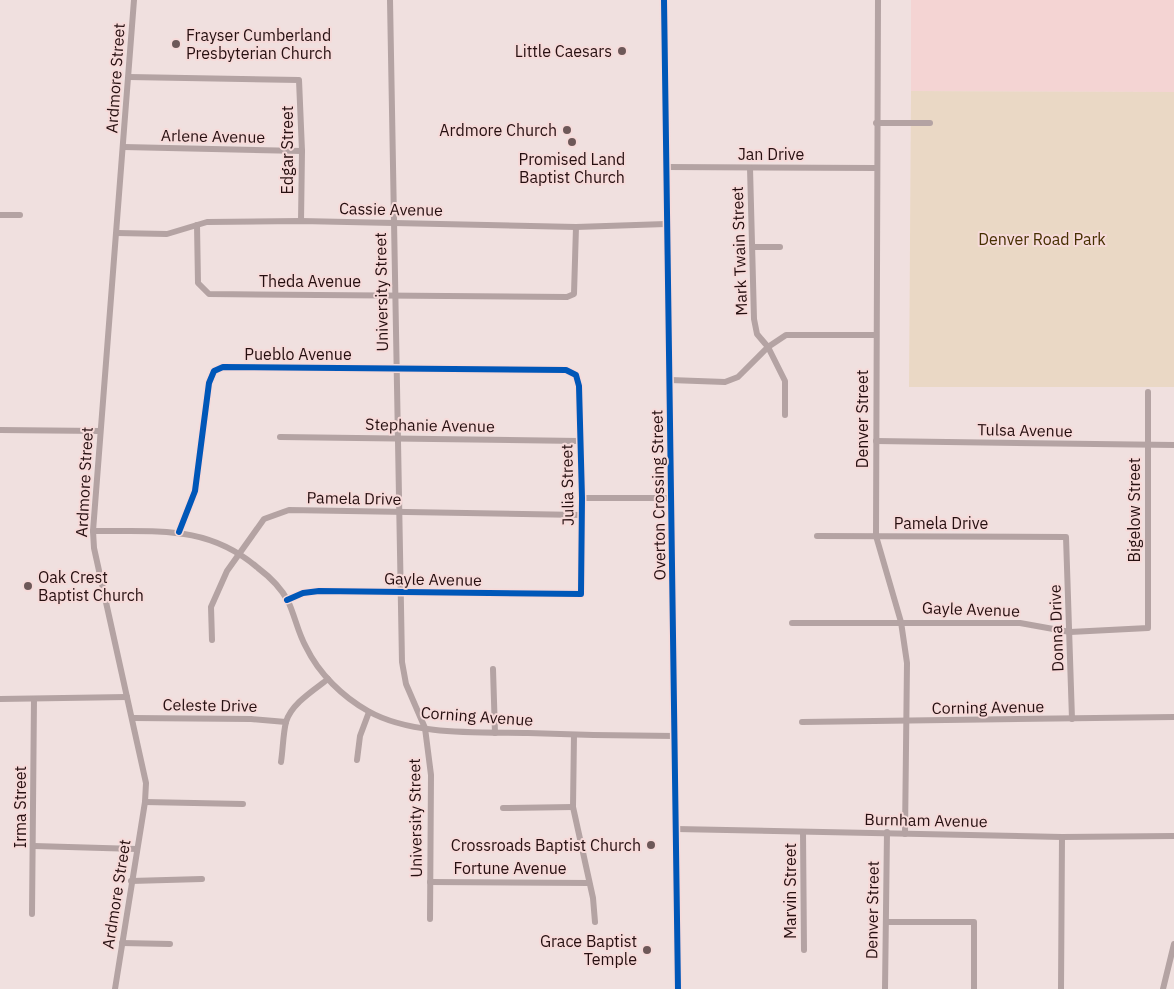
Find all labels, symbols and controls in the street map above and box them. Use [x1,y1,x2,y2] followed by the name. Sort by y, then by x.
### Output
[101,22,129,134] street label: Ardmore Street
[186,25,332,63] place label: Frayser Cumberland Presbyterian Church
[170,38,182,50] marker: Frayser Cumberland Presbyterian Church
[515,41,612,61] place label: Little Caesars
[616,45,628,57] marker: Little Caesars
[277,106,297,194] street label: Edgar Street
[439,120,557,140] place label: Ardmore Church
[561,124,573,136] marker: Ardmore Church
[161,125,266,147] street label: Arlene Avenue
[566,136,578,148] marker: Promised Land Baptist Church
[738,144,805,164] street label: Jan Drive
[519,149,625,187] place label: Promised Land Baptist Church
[727,186,751,316] street label: Mark Twain Street
[339,198,443,220] street label: Cassie Avenue
[978,229,1106,249] park label: Denver Road Park
[370,232,392,352] street label: University Street
[259,271,361,291] street label: Theda Avenue
[244,344,352,364] street label: Pueblo Avenue
[852,370,872,468] street label: Denver Street
[647,410,669,580] street label: Overton Crossing Street
[365,414,495,436] street label: Stephanie Avenue
[977,419,1073,441] street label: Tulsa Avenue
[71,426,97,538] street label: Ardmore Street
[556,444,578,526] street label: Julia Street
[1124,458,1144,562] street label: Bigelow Street
[307,487,402,509] street label: Pamela Drive
[894,513,989,533] street label: Pamela Drive
[38,567,144,605] place label: Oak Crest Baptist Church
[384,568,482,590] street label: Gayle Avenue
[22,580,34,592] marker: Oak Crest Baptist Church
[1044,584,1068,672] street label: Donna Drive
[922,597,1020,621] street label: Gayle Avenue
[162,694,258,716] street label: Celeste Drive
[932,696,1045,718] street label: Corning Avenue
[420,702,534,730] street label: Corning Avenue
[404,758,426,878] street label: University Street
[10,766,30,848] street label: Irma Street
[864,809,988,831] street label: Burnham Avenue
[451,835,641,855] place label: Crossroads Baptist Church
[97,838,135,950] street label: Ardmore Street
[645,839,657,851] marker: Crossroads Baptist Church
[780,843,800,939] street label: Marvin Street
[453,858,567,878] street label: Fortune Avenue
[861,861,883,959] street label: Denver Street
[540,931,637,969] place label: Grace Baptist Temple
[641,944,653,956] marker: Grace Baptist Temple

